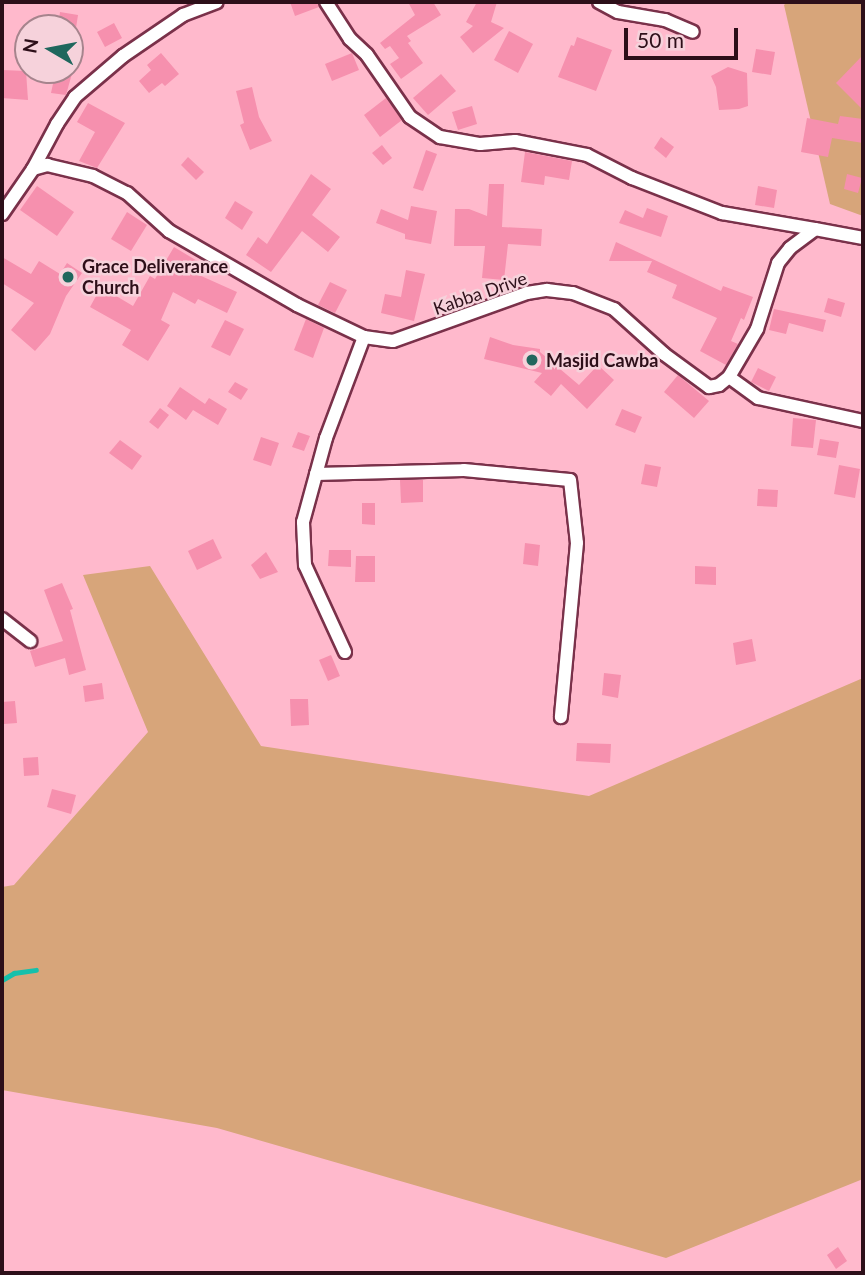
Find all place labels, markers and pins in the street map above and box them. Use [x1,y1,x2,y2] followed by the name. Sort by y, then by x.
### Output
[82,256,228,298] place label: Grace Deliverance Church
[60,269,76,285] marker: Grace Deliverance Church
[546,349,658,371] place label: Masjid Cawba
[524,352,540,368] marker: Masjid Cawba

